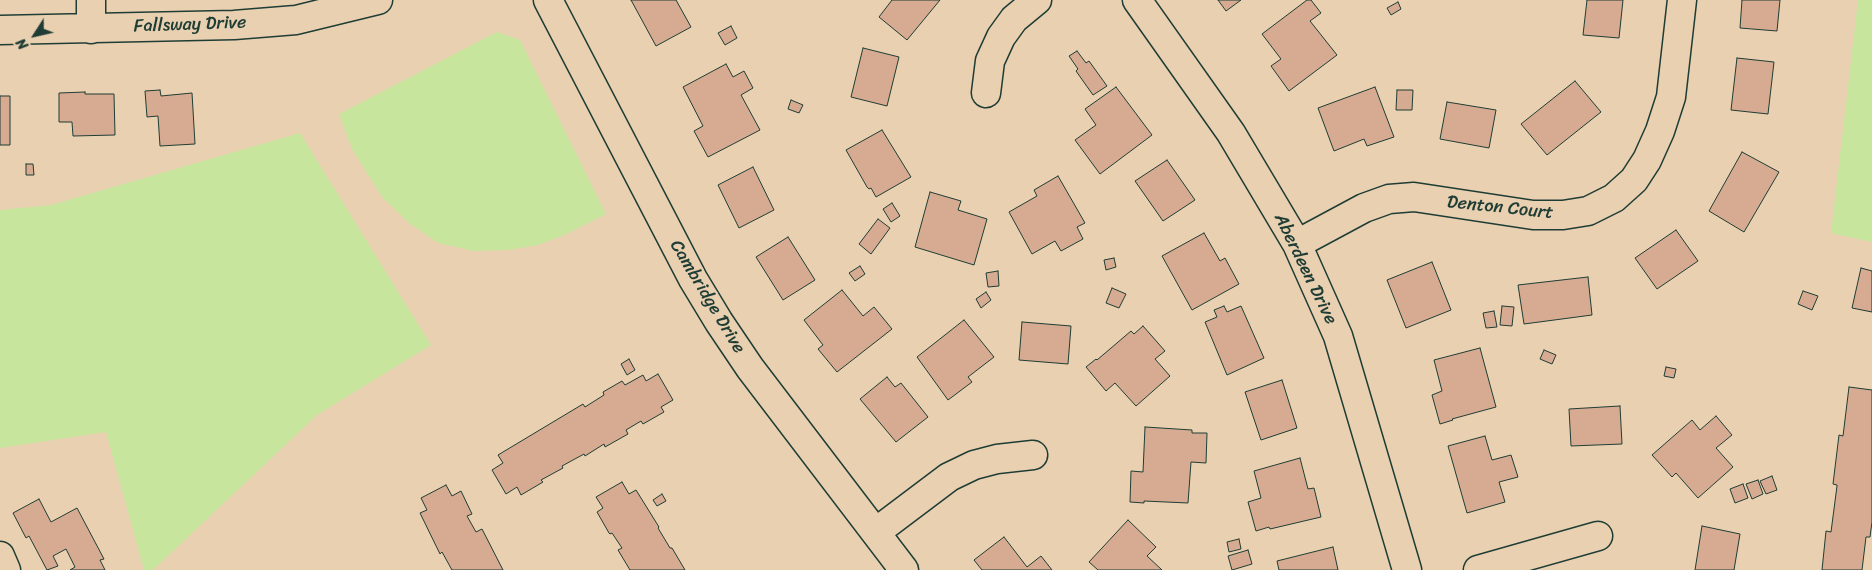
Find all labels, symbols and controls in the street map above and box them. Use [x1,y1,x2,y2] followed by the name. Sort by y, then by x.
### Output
[10,10,60,60] north arrow
[133,12,247,38] street label: Fallsway Drive
[9,33,35,55] text: N
[1446,192,1554,224] street label: Denton Court
[1269,210,1341,328] street label: Aberdeen Drive
[665,236,749,358] street label: Cambridge Drive

